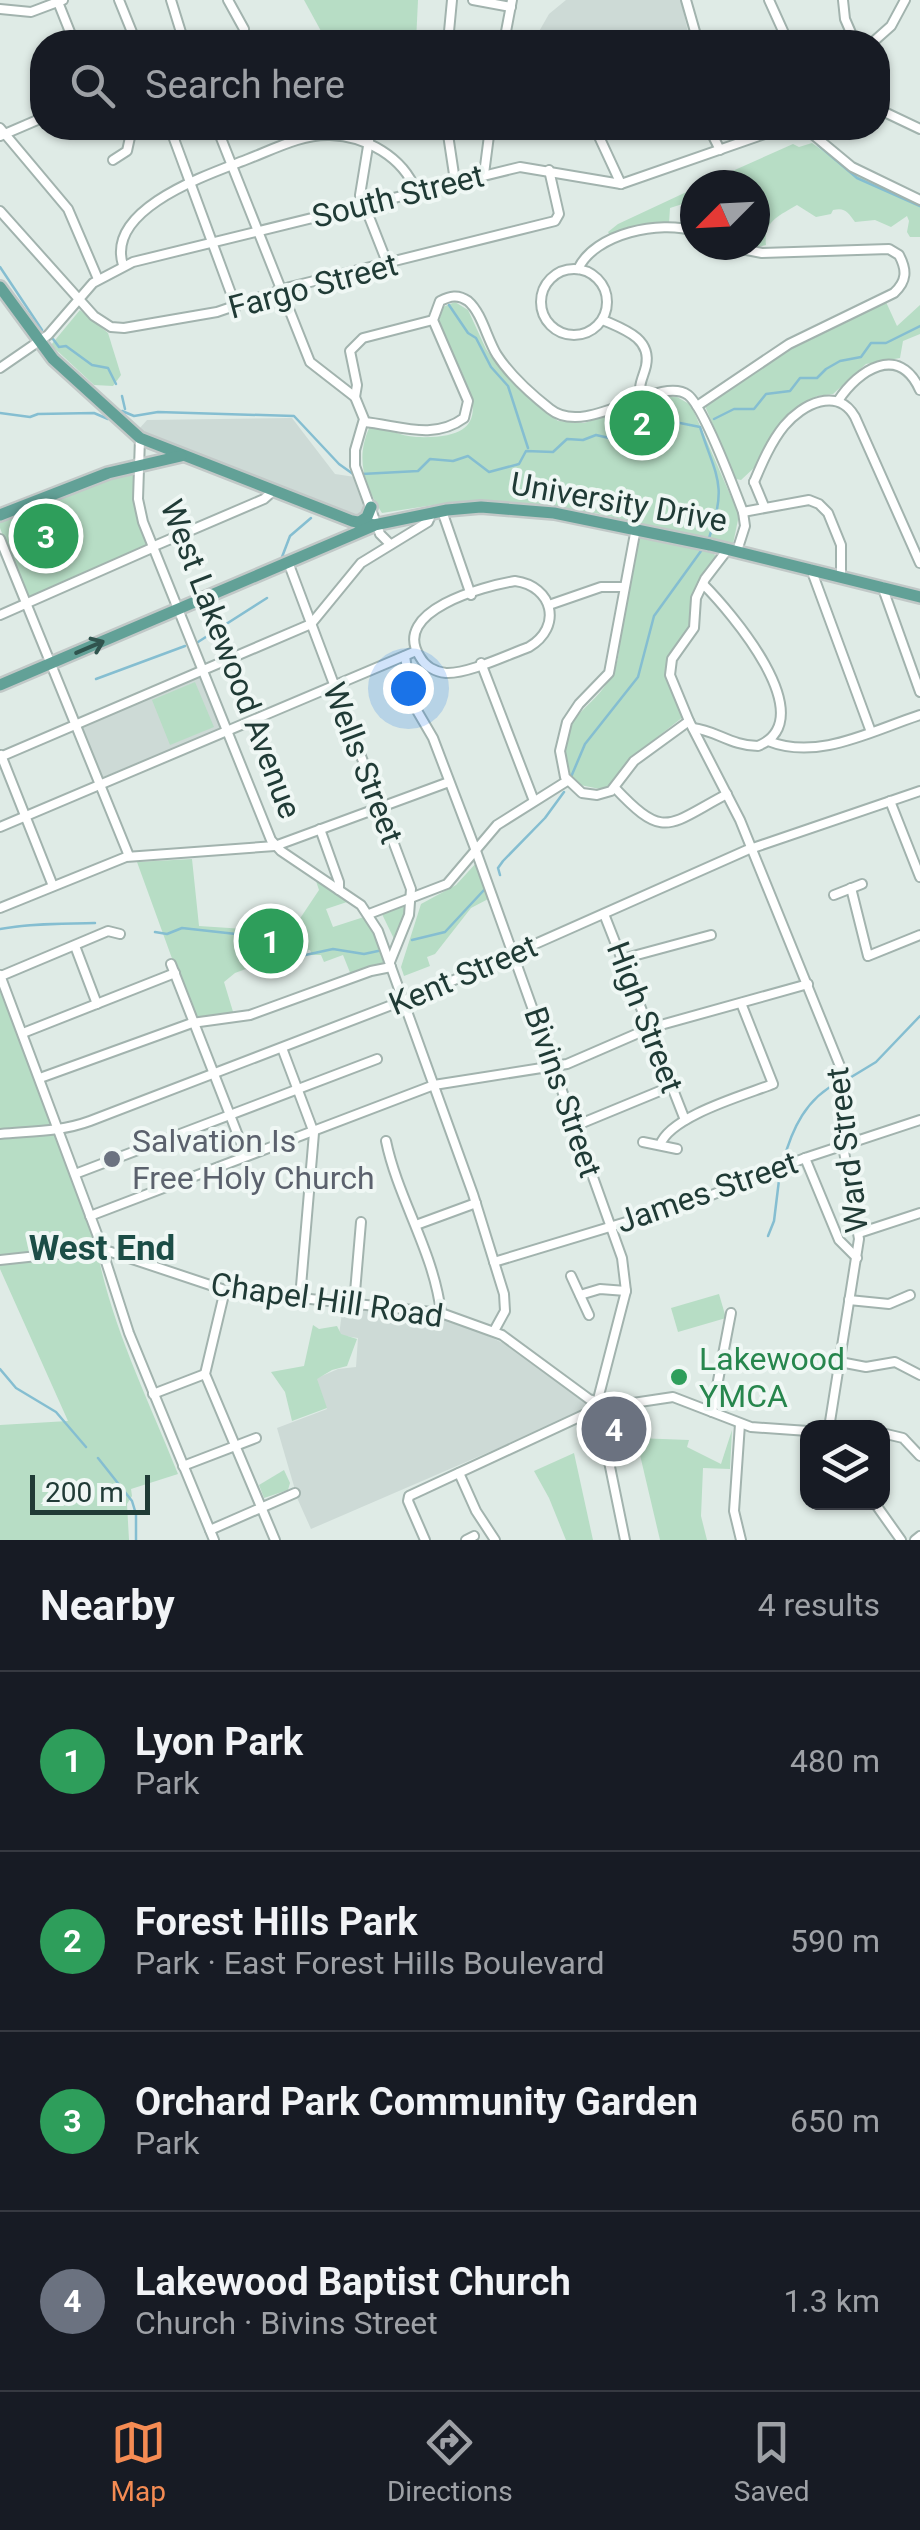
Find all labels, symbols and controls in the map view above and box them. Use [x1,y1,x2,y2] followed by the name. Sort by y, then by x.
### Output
[30,30,890,140] search box
[65,58,120,113] icon: search
[145,63,345,107] text: Search here
[308,156,488,236] street label: South Street
[680,170,770,260] north arrow
[224,245,402,327] street label: Fargo Street
[610,386,674,460] pin: 2
[508,464,730,540] street label: University Drive
[153,494,309,824] street label: West Lakewood Avenue
[13,498,78,574] pin: 3
[74,637,105,655] one-way arrow
[383,663,434,714] your location
[315,677,411,849] street label: Wells Street
[238,904,304,978] pin: 1
[383,927,543,1023] street label: Kent Street
[599,936,691,1098] street label: High Street
[516,1002,610,1182] street label: Bivins Street
[818,1065,876,1235] street label: Ward Street
[132,1122,375,1197] place label: Salvation Is Free Holy Church
[611,1143,803,1241] street label: James Street
[101,1148,123,1170] marker: Salvation Is Free Holy Church
[29,1228,175,1269] district label: West End
[208,1265,446,1335] street label: Chapel Hill Road
[699,1340,845,1415] place label: Lakewood YMCA
[668,1366,690,1388] marker: Lakewood YMCA
[582,1392,646,1466] pin: 4
[800,1420,890,1510] map controls
[800,1420,890,1510] button: layers
[30,1470,150,1514] scale bar
[45,1476,124,1509] text: 200 m
[40,1581,175,1630] text: Nearby
[758,1586,880,1624] text: 4 results
[135,1720,303,1764] text: Lyon Park
[63,1742,82,1780] text: 1
[790,1742,880,1780] text: 480 m
[135,1764,199,1802] text: Park
[135,1900,418,1944] text: Forest Hills Park
[63,1922,82,1960] text: 2
[790,1922,880,1960] text: 590 m
[135,1944,605,1982] text: Park · East Forest Hills Boulevard
[135,2080,698,2124] text: Orchard Park Community Garden
[63,2102,82,2140] text: 3
[790,2102,880,2140] text: 650 m
[135,2124,199,2162] text: Park
[135,2260,571,2304] text: Lakewood Baptist Church
[63,2282,82,2320] text: 4
[783,2282,880,2320] text: 1.3 km
[135,2304,438,2342] text: Church · Bivins Street
[111,2415,166,2508] tab: Map
[387,2415,513,2508] tab: Directions
[734,2415,809,2508] tab: Saved

